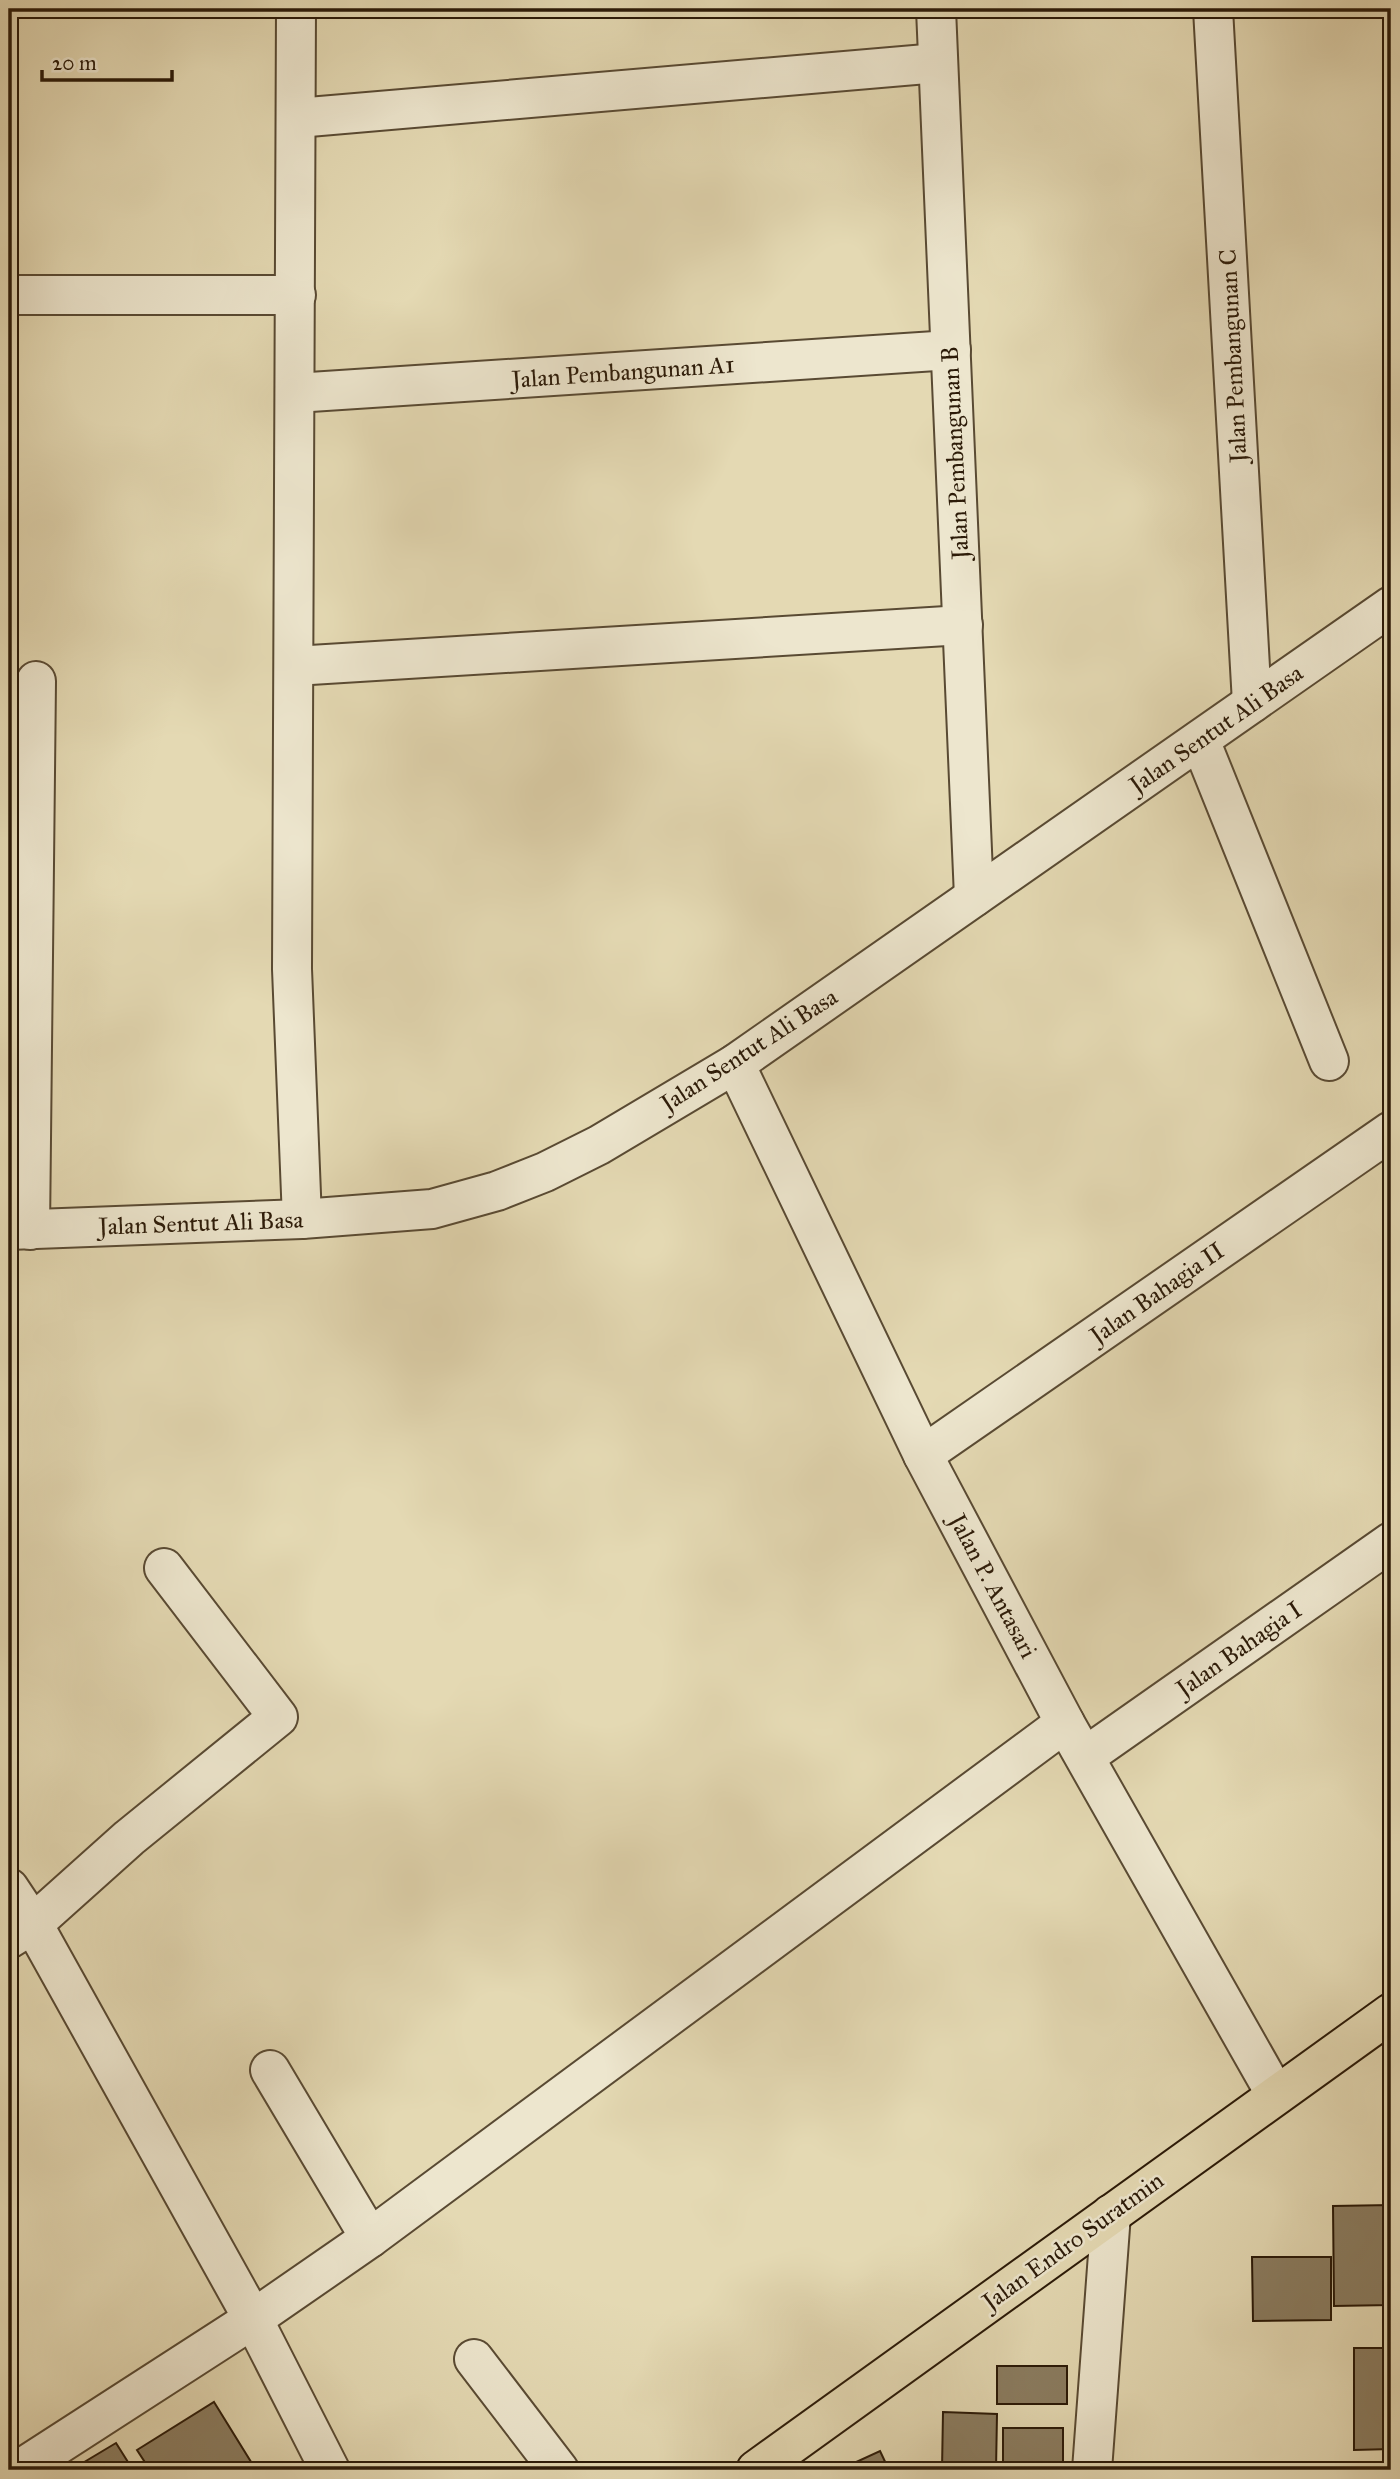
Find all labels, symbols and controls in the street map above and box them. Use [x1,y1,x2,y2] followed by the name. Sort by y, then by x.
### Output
[42,38,172,82] scale bar
[52,50,97,76] text: 20 m
[1212,248,1254,467] street label: Jalan Pembangunan C
[934,346,976,563] street label: Jalan Pembangunan B
[508,349,735,395] street label: Jalan Pembangunan A1
[1121,657,1309,802] street label: Jalan Sentut Ali Basa
[652,981,844,1120] street label: Jalan Sentut Ali Basa
[95,1204,305,1242] street label: Jalan Sentut Ali Basa
[1082,1236,1230,1352] street label: Jalan Bahagia II
[941,1506,1044,1664] street label: Jalan P. Antasari
[1168,1595,1308,1705] street label: Jalan Bahagia I
[974,2165,1169,2319] street label: Jalan Endro Suratmin

